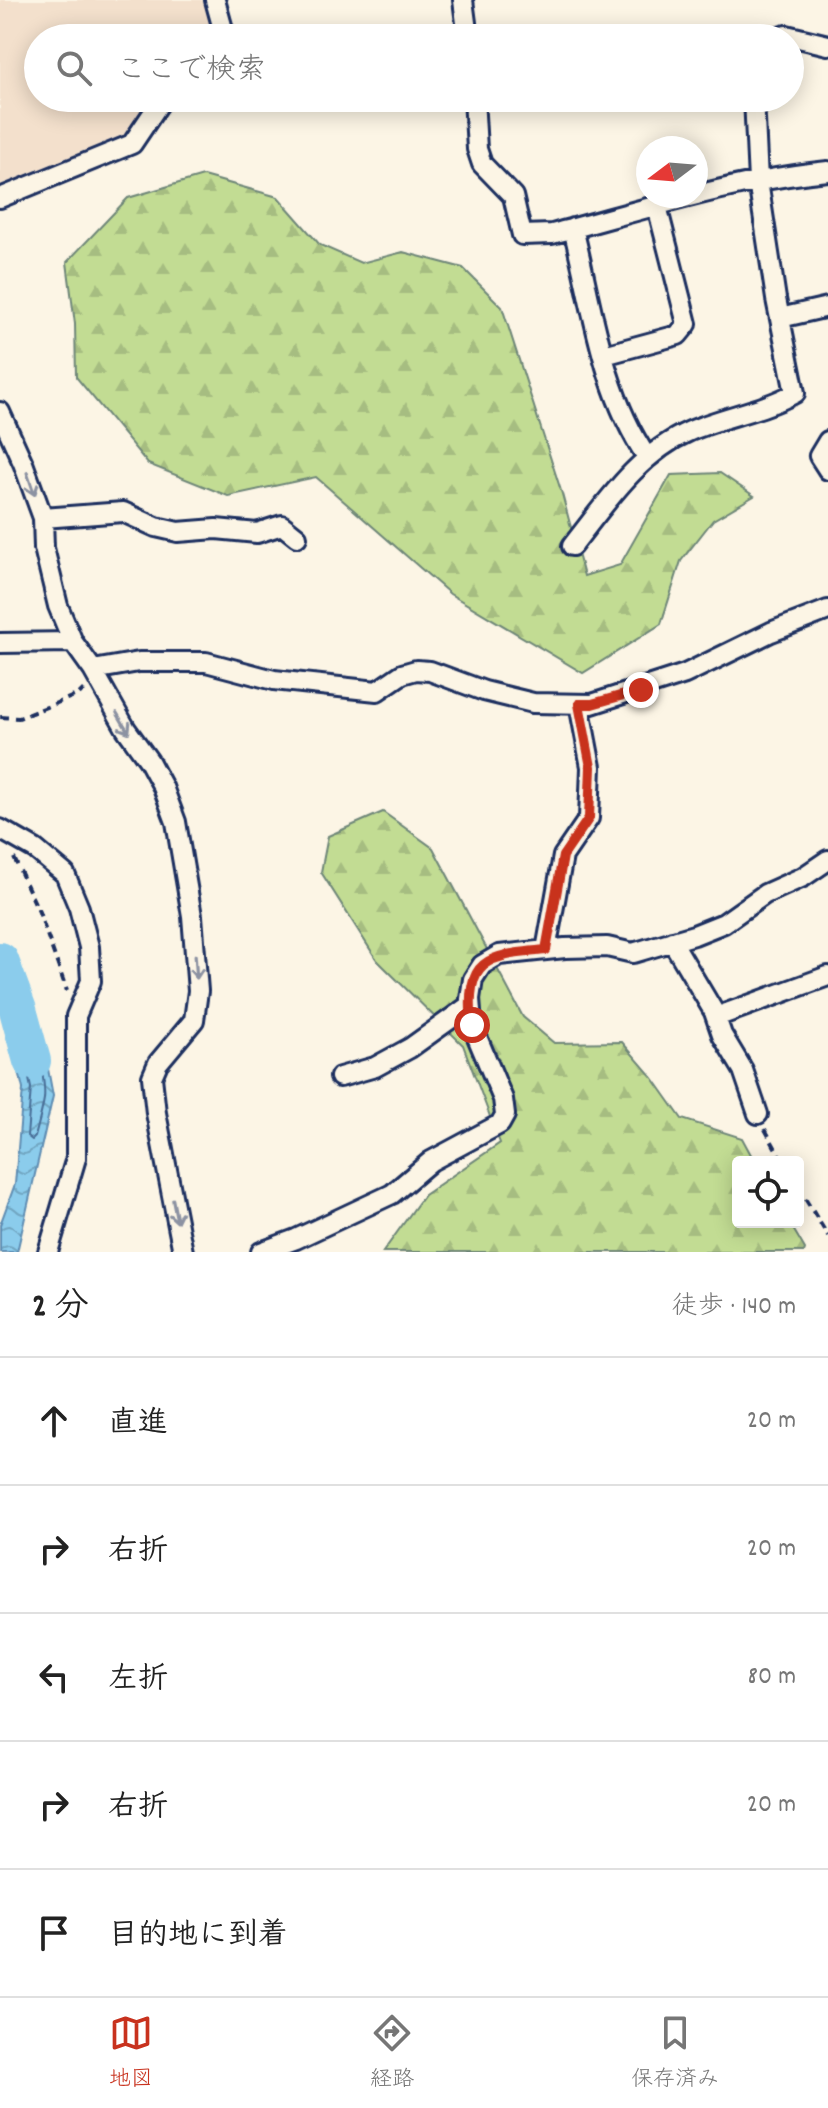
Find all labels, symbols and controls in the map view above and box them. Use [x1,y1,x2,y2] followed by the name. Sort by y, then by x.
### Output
[24,24,804,112] search box
[52,46,96,90] icon: search
[116,51,266,94] text: ここで検索
[636,136,708,208] north arrow
[25,471,39,495] one-way arrow
[623,672,659,708] route end
[115,711,131,734] one-way arrow
[189,953,204,980] one-way arrow
[454,1007,490,1043] route start
[732,1156,804,1228] map controls
[732,1156,804,1228] button: locate
[169,1197,184,1223] one-way arrow
[32,1284,89,1333] text: 2 分
[672,1289,796,1326] text: 徒歩 · 140 m
[32,1399,76,1443] icon: ahead
[747,1403,796,1440] text: 20 m
[108,1404,168,1447] text: 直進
[32,1527,76,1571] icon: right
[747,1531,796,1568] text: 20 m
[108,1532,168,1575] text: 右折
[32,1655,76,1699] icon: left
[748,1659,796,1696] text: 80 m
[108,1660,168,1703] text: 左折
[32,1783,76,1827] icon: right
[747,1787,796,1824] text: 20 m
[108,1788,168,1831] text: 右折
[32,1911,76,1955] icon: arrive
[108,1916,288,1959] text: 目的地に到着
[109,2011,153,2096] tab: 地図
[370,2011,414,2096] tab: 経路
[631,2011,719,2096] tab: 保存済み

